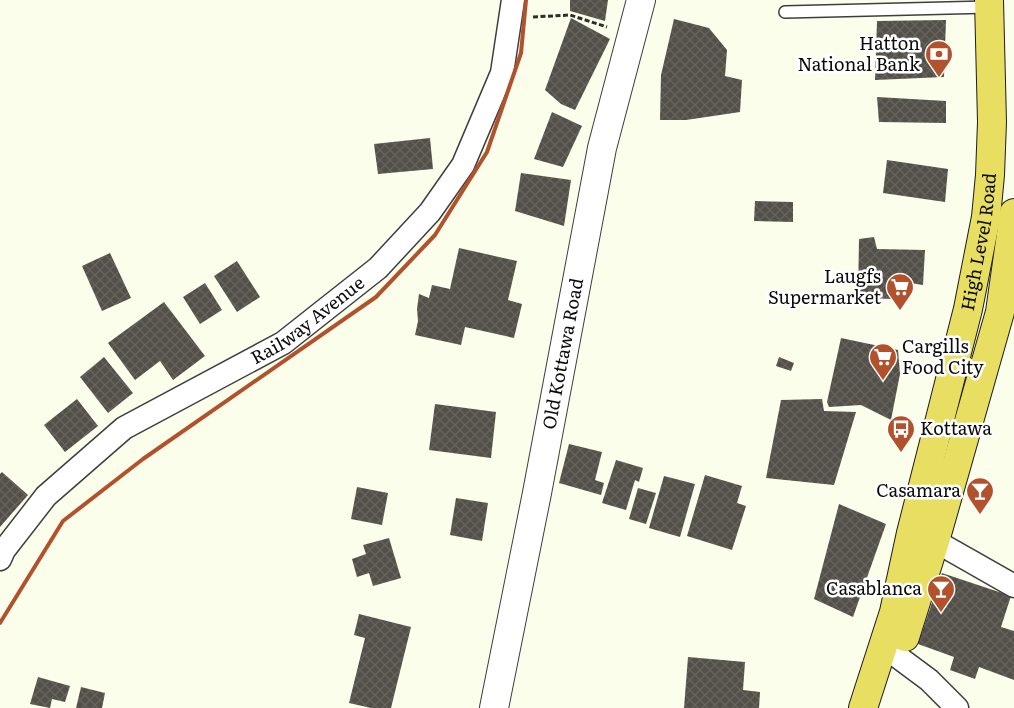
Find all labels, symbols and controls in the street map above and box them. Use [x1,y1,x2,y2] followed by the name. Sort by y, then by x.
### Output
[798,29,921,77] place label: Hatton National Bank
[924,39,954,78] bank icon: Hatton National Bank
[953,171,1002,313] street label: High Level Road
[768,262,882,310] place label: Laugfs Supermarket
[245,269,369,370] street label: Railway Avenue
[885,272,915,311] supermarket icon: Laugfs Supermarket
[534,276,589,431] street label: Old Kottawa Road
[902,332,984,380] place label: Cargills Food City
[868,342,898,381] supermarket icon: Cargills Food City
[886,414,916,453] bus stop icon: Kottawa
[920,414,992,441] place label: Kottawa
[876,476,961,503] place label: Casamara
[965,476,995,515] bar icon: Casamara
[826,574,922,601] place label: Casablanca
[926,574,956,613] bar icon: Casablanca

